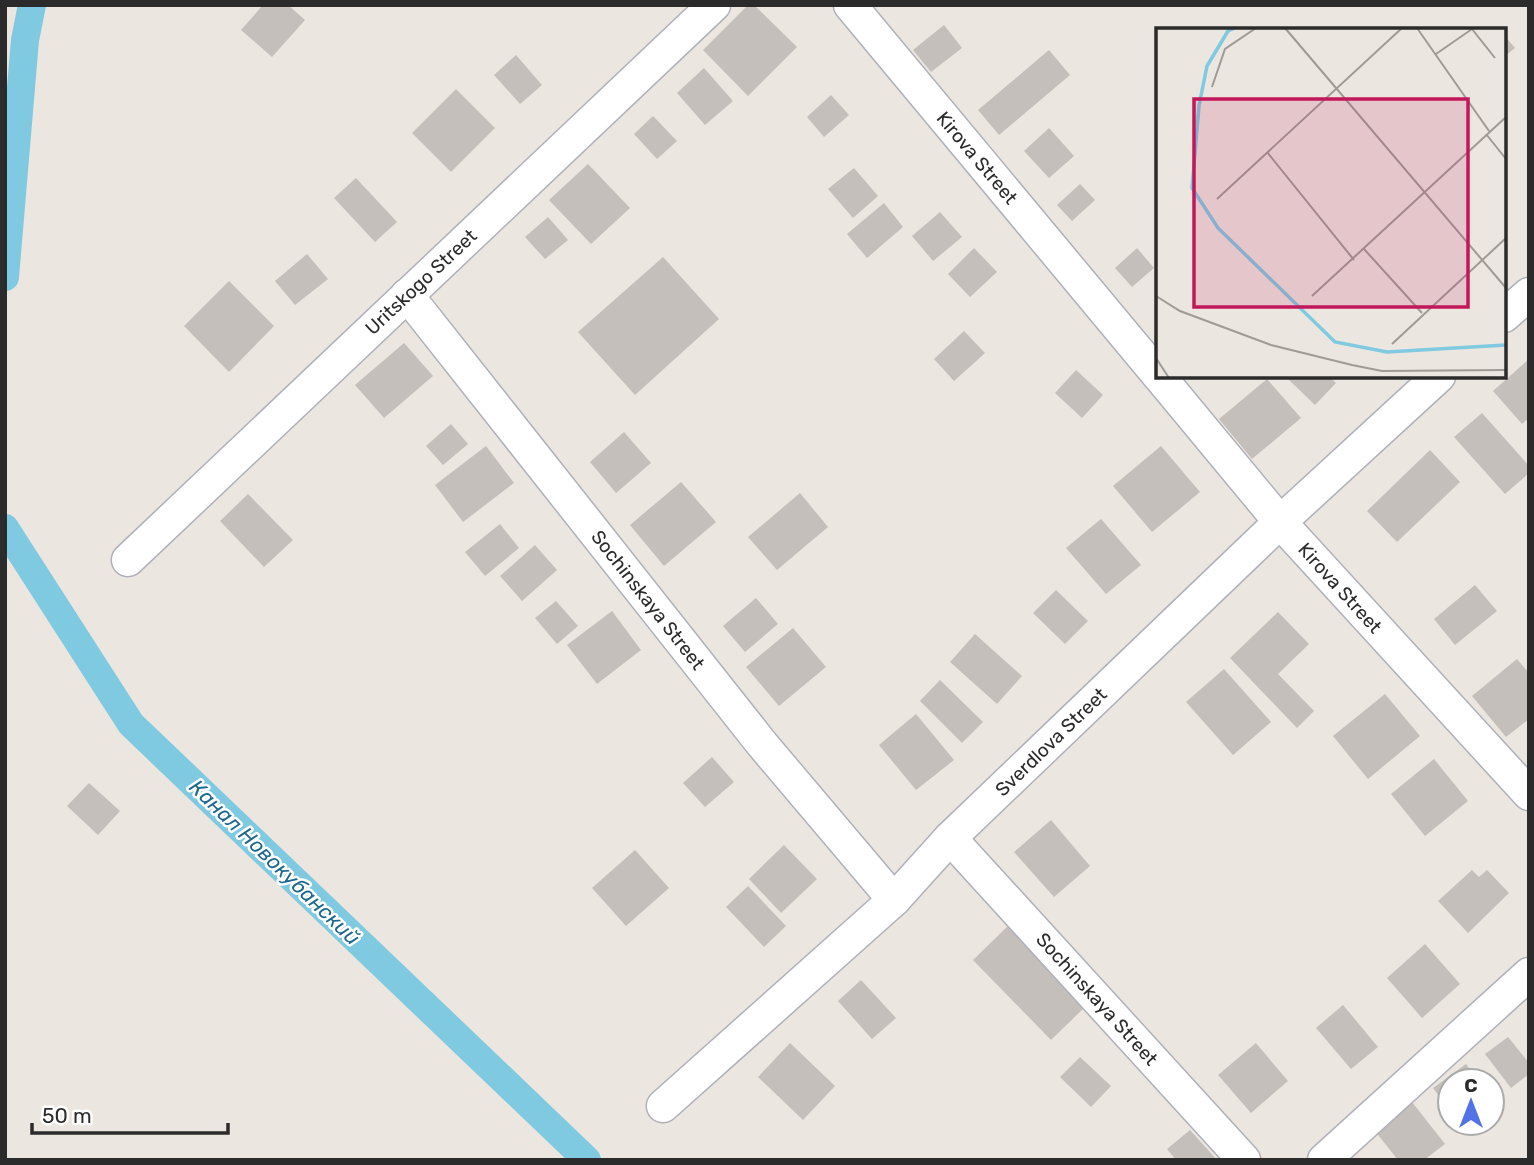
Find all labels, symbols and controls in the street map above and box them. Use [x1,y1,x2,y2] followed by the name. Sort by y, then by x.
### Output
[1156,28,1506,378] inset map
[932,107,1023,209] street label: Kirova Street
[360,224,482,340] street label: Uritskogo Street
[586,526,710,675] street label: Sochinskaya Street
[1293,538,1387,638] street label: Kirova Street
[990,683,1112,801] street label: Sverdlova Street
[185,774,366,950] water label: Канал Новокубанский
[1031,928,1163,1071] street label: Sochinskaya Street
[1436,1067,1506,1137] north arrow
[1464,1074,1478,1097] text: С
[32,1092,228,1136] scale bar
[42,1103,92,1128] text: 50 m

